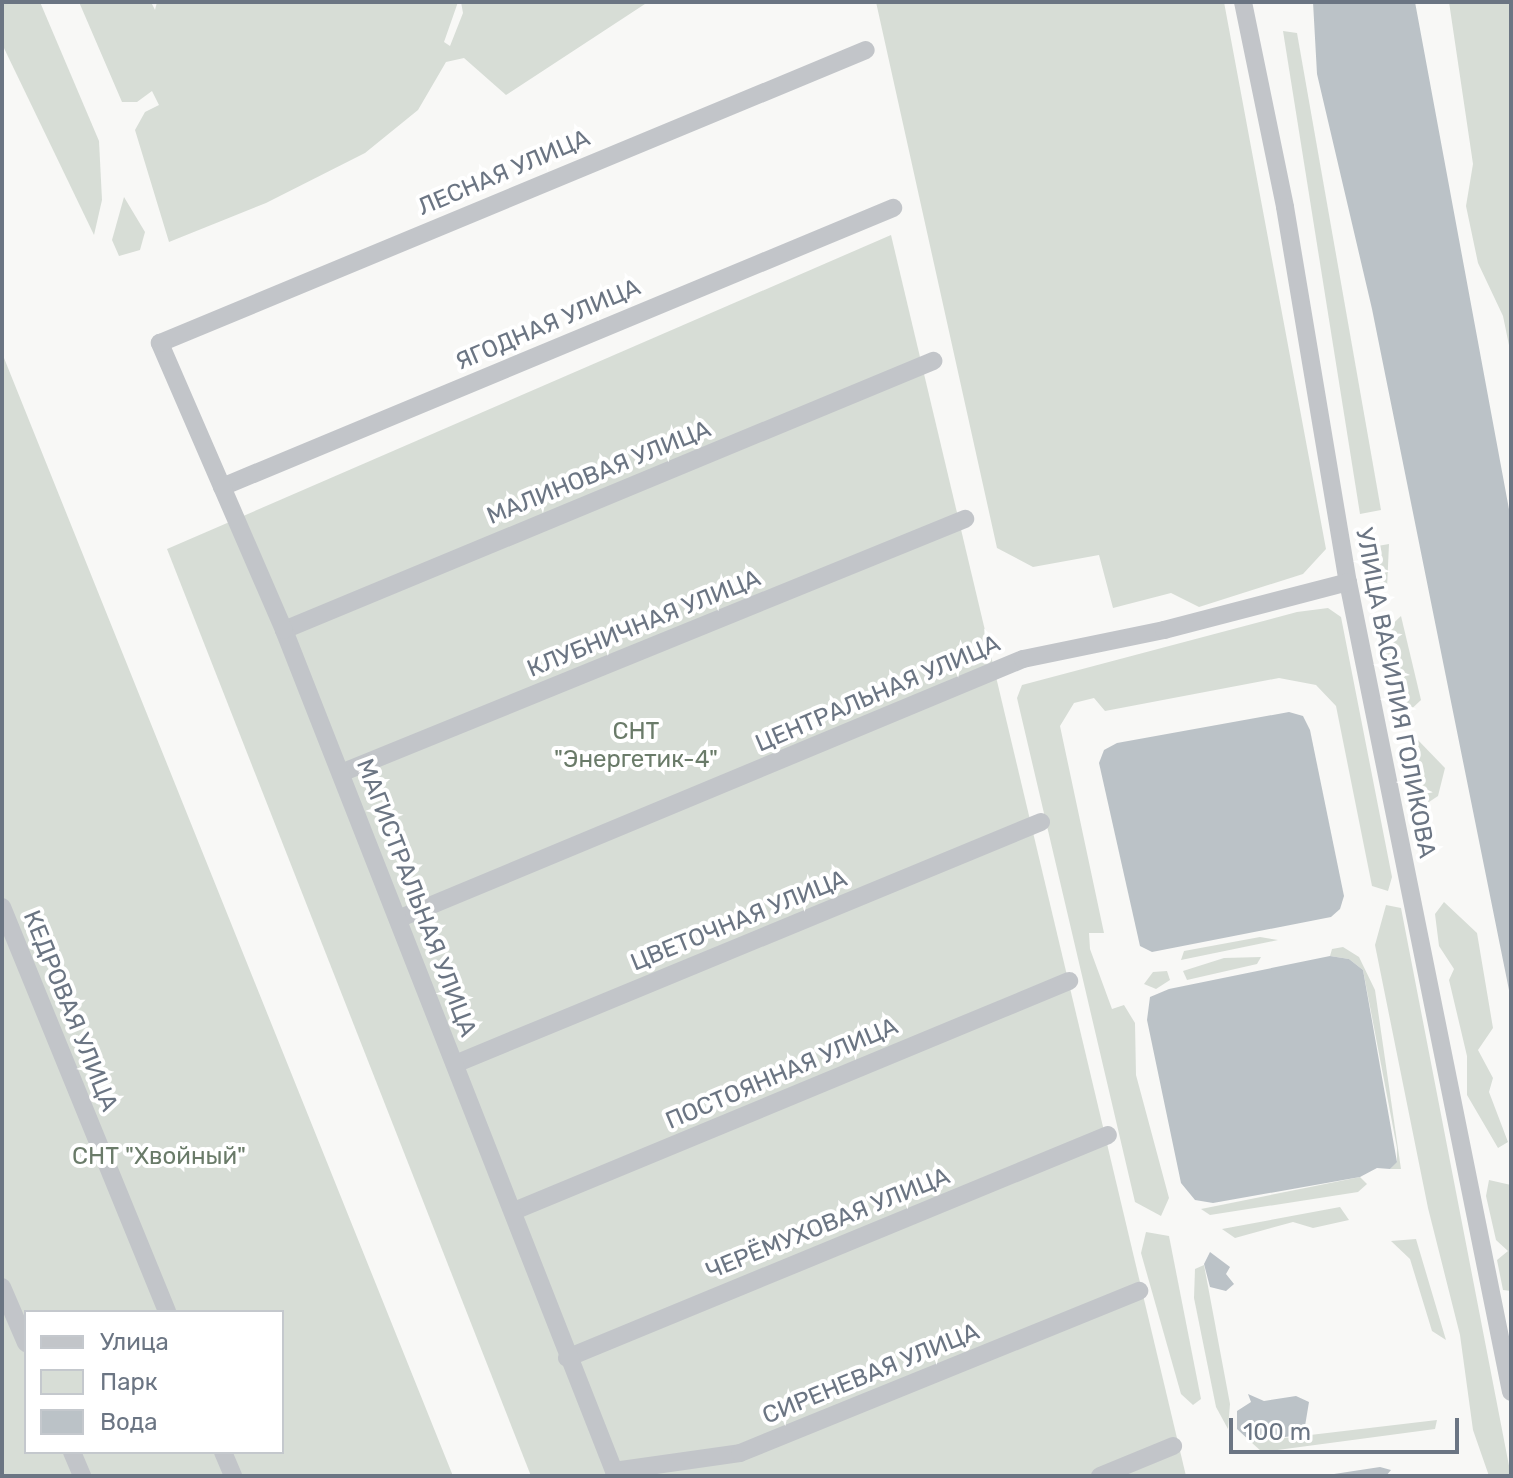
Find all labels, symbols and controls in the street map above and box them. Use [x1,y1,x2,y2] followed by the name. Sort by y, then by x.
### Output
[414,124,594,222] street label: ЛЕСНАЯ УЛИЦА
[451,273,645,377] street label: ЯГОДНАЯ УЛИЦА
[483,415,715,531] street label: МАЛИНОВАЯ УЛИЦА
[1349,525,1441,861] street label: УЛИЦА ВАСИЛИЯ ГОЛИКОВА
[523,564,765,684] street label: КЛУБНИЧНАЯ УЛИЦА
[751,629,1005,759] street label: ЦЕНТРАЛЬНАЯ УЛИЦА
[554,718,718,774] park label: СНТ "Энергетик-4"
[350,755,482,1041] street label: МАГИСТРАЛЬНАЯ УЛИЦА
[627,864,851,978] street label: ЦВЕТОЧНАЯ УЛИЦА
[17,906,123,1116] street label: КЕДРОВАЯ УЛИЦА
[662,1012,902,1136] street label: ПОСТОЯННАЯ УЛИЦА
[72,1143,246,1171] park label: СНТ "Хвойный"
[702,1162,954,1286] street label: ЧЕРЁМУХОВАЯ УЛИЦА
[24,1310,284,1454] legend
[758,1317,984,1431] street label: СИРЕНЕВАЯ УЛИЦА
[100,1328,169,1356] text: Улица
[100,1368,158,1396] text: Парк
[1233,1402,1463,1452] scale bar
[100,1408,157,1436] text: Вода
[1243,1418,1311,1446] text: 100 m

